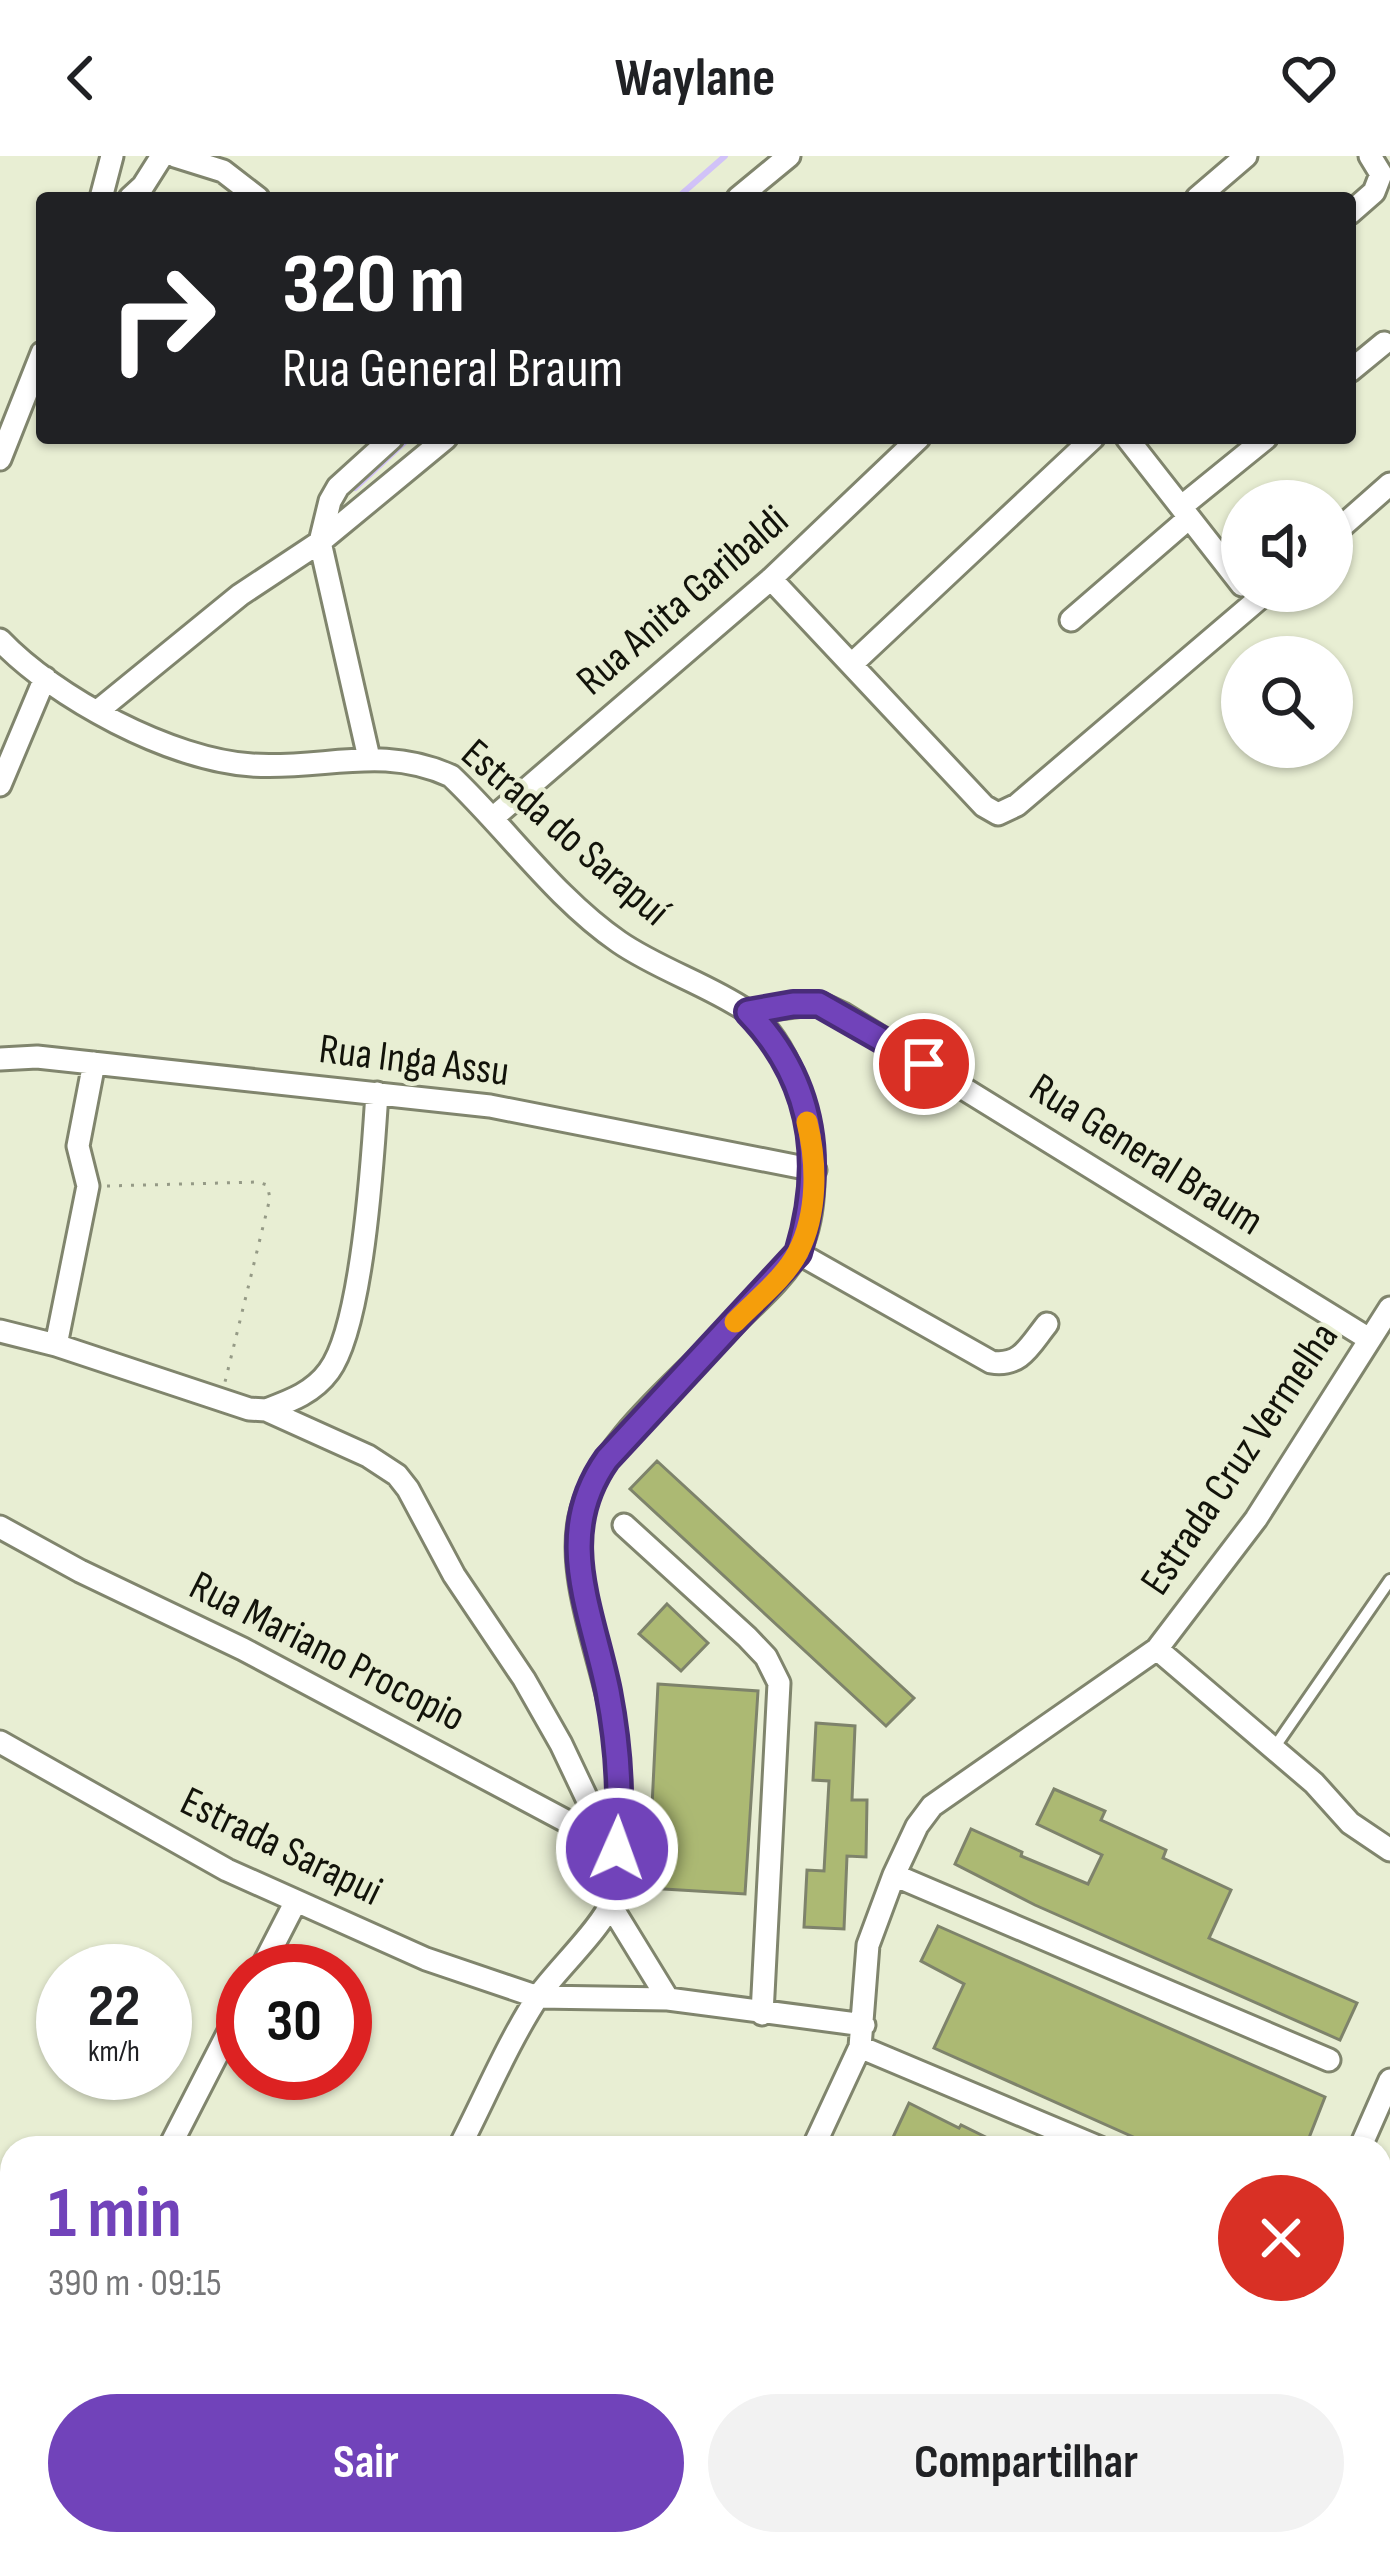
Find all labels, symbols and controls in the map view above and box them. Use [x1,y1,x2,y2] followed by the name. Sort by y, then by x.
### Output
[48,45,114,111] icon: back
[1276,45,1342,111] icon: heart
[615,46,775,111] text: Waylane
[282,235,465,336] text: 320 m
[84,240,240,396] icon: right
[282,337,623,402] text: Rua General Braum
[1221,480,1353,768] map controls
[1221,480,1353,612] button: sound
[567,495,799,707] street label: Rua Anita Garibaldi
[1221,636,1353,768] button: search
[450,729,680,937] street label: Estrada do Sarapuí
[873,1013,975,1115] pin
[316,1024,512,1098] street label: Rua Inga Assu
[891,1031,957,1097] icon: arrive
[1020,1063,1272,1247] street label: Rua General Braum
[1130,1313,1350,1605] street label: Estrada Cruz Vermelha
[181,1561,473,1743] street label: Rua Mariano Procopio
[172,1776,390,1918] street label: Estrada Sarapui
[554,1786,680,1912] position arrow
[216,1944,372,2100] speed limit sign: 30
[88,1971,140,2043] text: 22
[88,2034,140,2070] text: km/h
[48,2171,182,2258] text: 1 min
[1218,2175,1344,2301] button: close
[48,2260,222,2307] text: 390 m · 09:15
[48,2394,684,2532] button: Sair
[708,2394,1344,2532] button: Compartilhar

